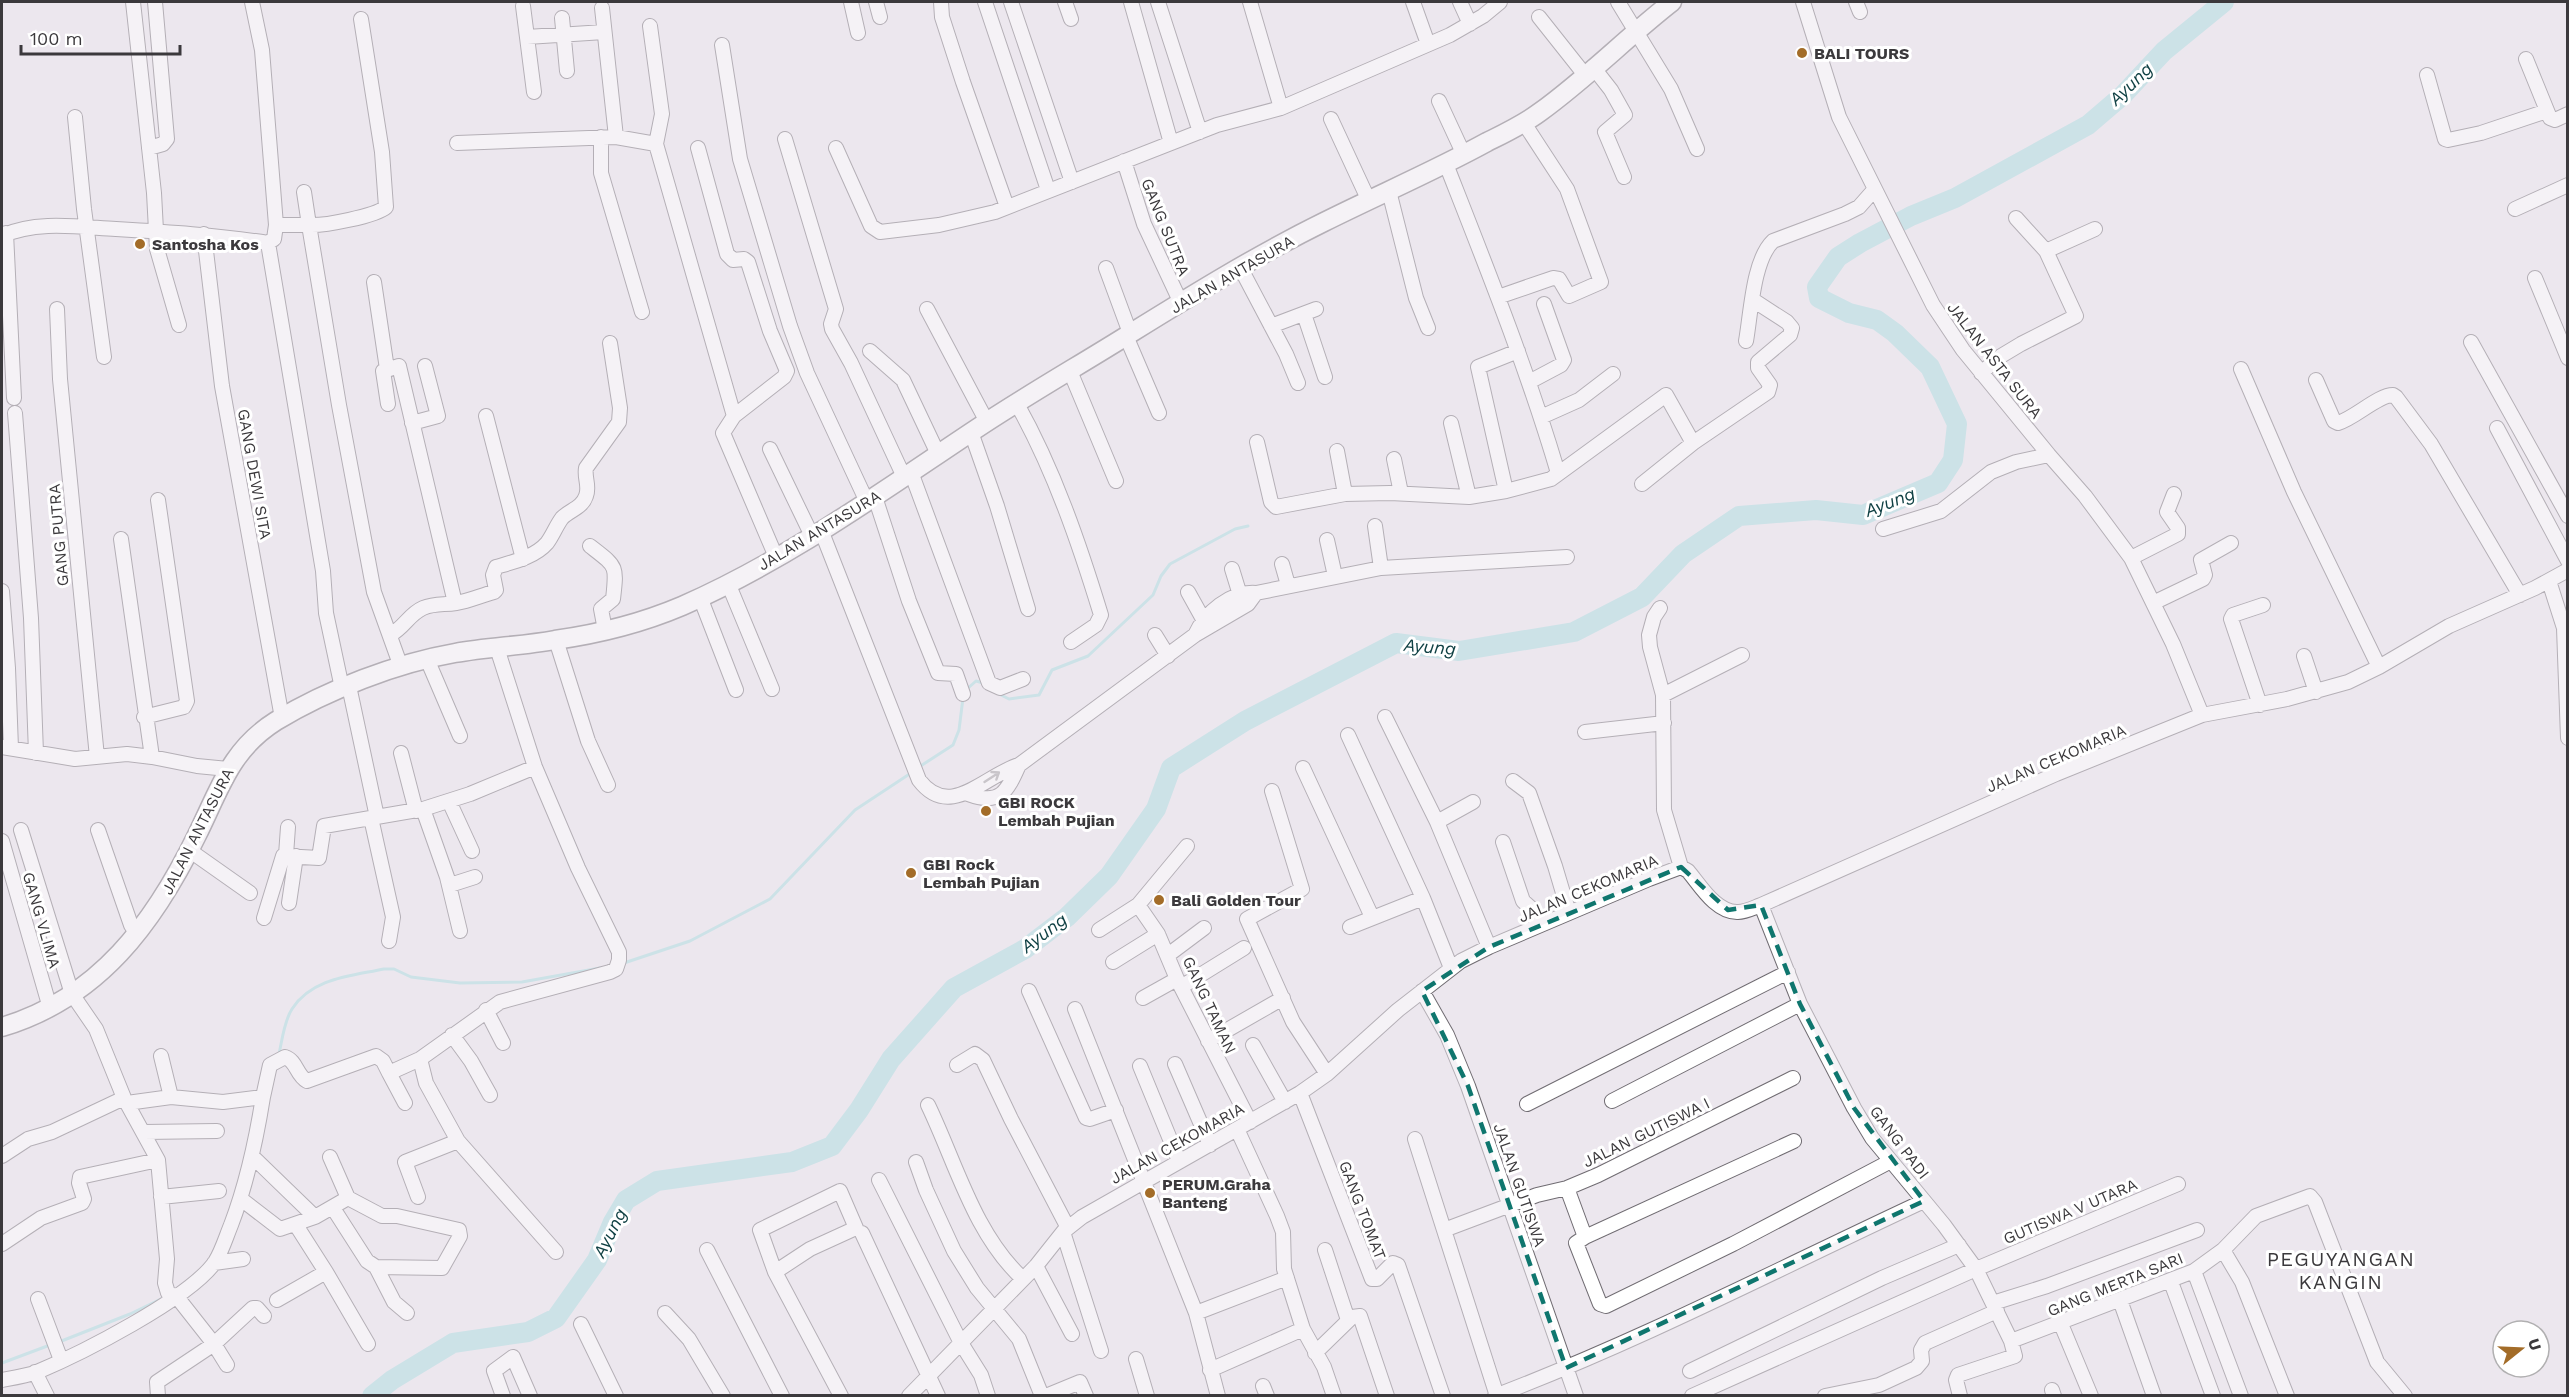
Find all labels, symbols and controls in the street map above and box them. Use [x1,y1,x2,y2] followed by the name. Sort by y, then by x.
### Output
[21,18,180,56] scale bar
[30,28,83,49] text: 100 m
[1814,44,1909,63] place label: BALI TOURS
[1795,46,1809,60] marker: BALI TOURS
[2104,58,2157,110] water label: Ayung
[1137,176,1194,279] street label: GANG SUTRA
[1167,231,1298,318] street label: JALAN ANTASURA
[152,235,259,254] place label: Santosha Kos
[133,237,147,251] marker: Santosha Kos
[1943,298,2046,423] street label: JALAN ASTA SURA
[234,407,275,541] street label: GANG DEWI SITA
[45,482,72,587] street label: GANG PUTRA
[1861,482,1918,521] water label: Ayung
[754,486,884,575] street label: JALAN ANTASURA
[1402,634,1457,659] water label: Ayung
[1983,720,2129,796] street label: JALAN CEKOMARIA
[157,764,238,898] street label: JALAN ANTASURA
[983,770,1000,782] one-way arrow
[998,793,1115,830] place label: GBI ROCK Lembah Pujian
[979,804,993,818] marker: GBI ROCK Lembah Pujian
[1515,850,1661,926] street label: JALAN CEKOMARIA
[923,855,1040,892] place label: GBI Rock Lembah Pujian
[904,866,918,880] marker: GBI Rock Lembah Pujian
[19,870,64,971] street label: GANG VLIMA
[1171,891,1301,910] place label: Bali Golden Tour
[1152,893,1166,907] marker: Bali Golden Tour
[1016,908,1071,957] water label: Ayung
[1179,954,1240,1057] street label: GANG TAMAN
[1580,1093,1713,1171] street label: JALAN GUTISWA I
[1107,1099,1248,1188] street label: JALAN CEKOMARIA
[1866,1102,1933,1183] street label: GANG PADI
[1489,1121,1550,1250] street label: JALAN GUTISWA
[1335,1158,1390,1263] street label: GANG TOMAT
[2000,1174,2140,1248] street label: GUTISWA V UTARA
[1162,1175,1271,1212] place label: PERUM.Graha Banteng
[1143,1186,1157,1200] marker: PERUM.Graha Banteng
[588,1205,631,1262] water label: Ayung
[2267,1247,2415,1294] district label: PEGUYANGAN KANGIN
[2045,1249,2186,1320] street label: GANG MERTA SARI
[2491,1319,2551,1379] north arrow
[2524,1336,2546,1353] text: U

